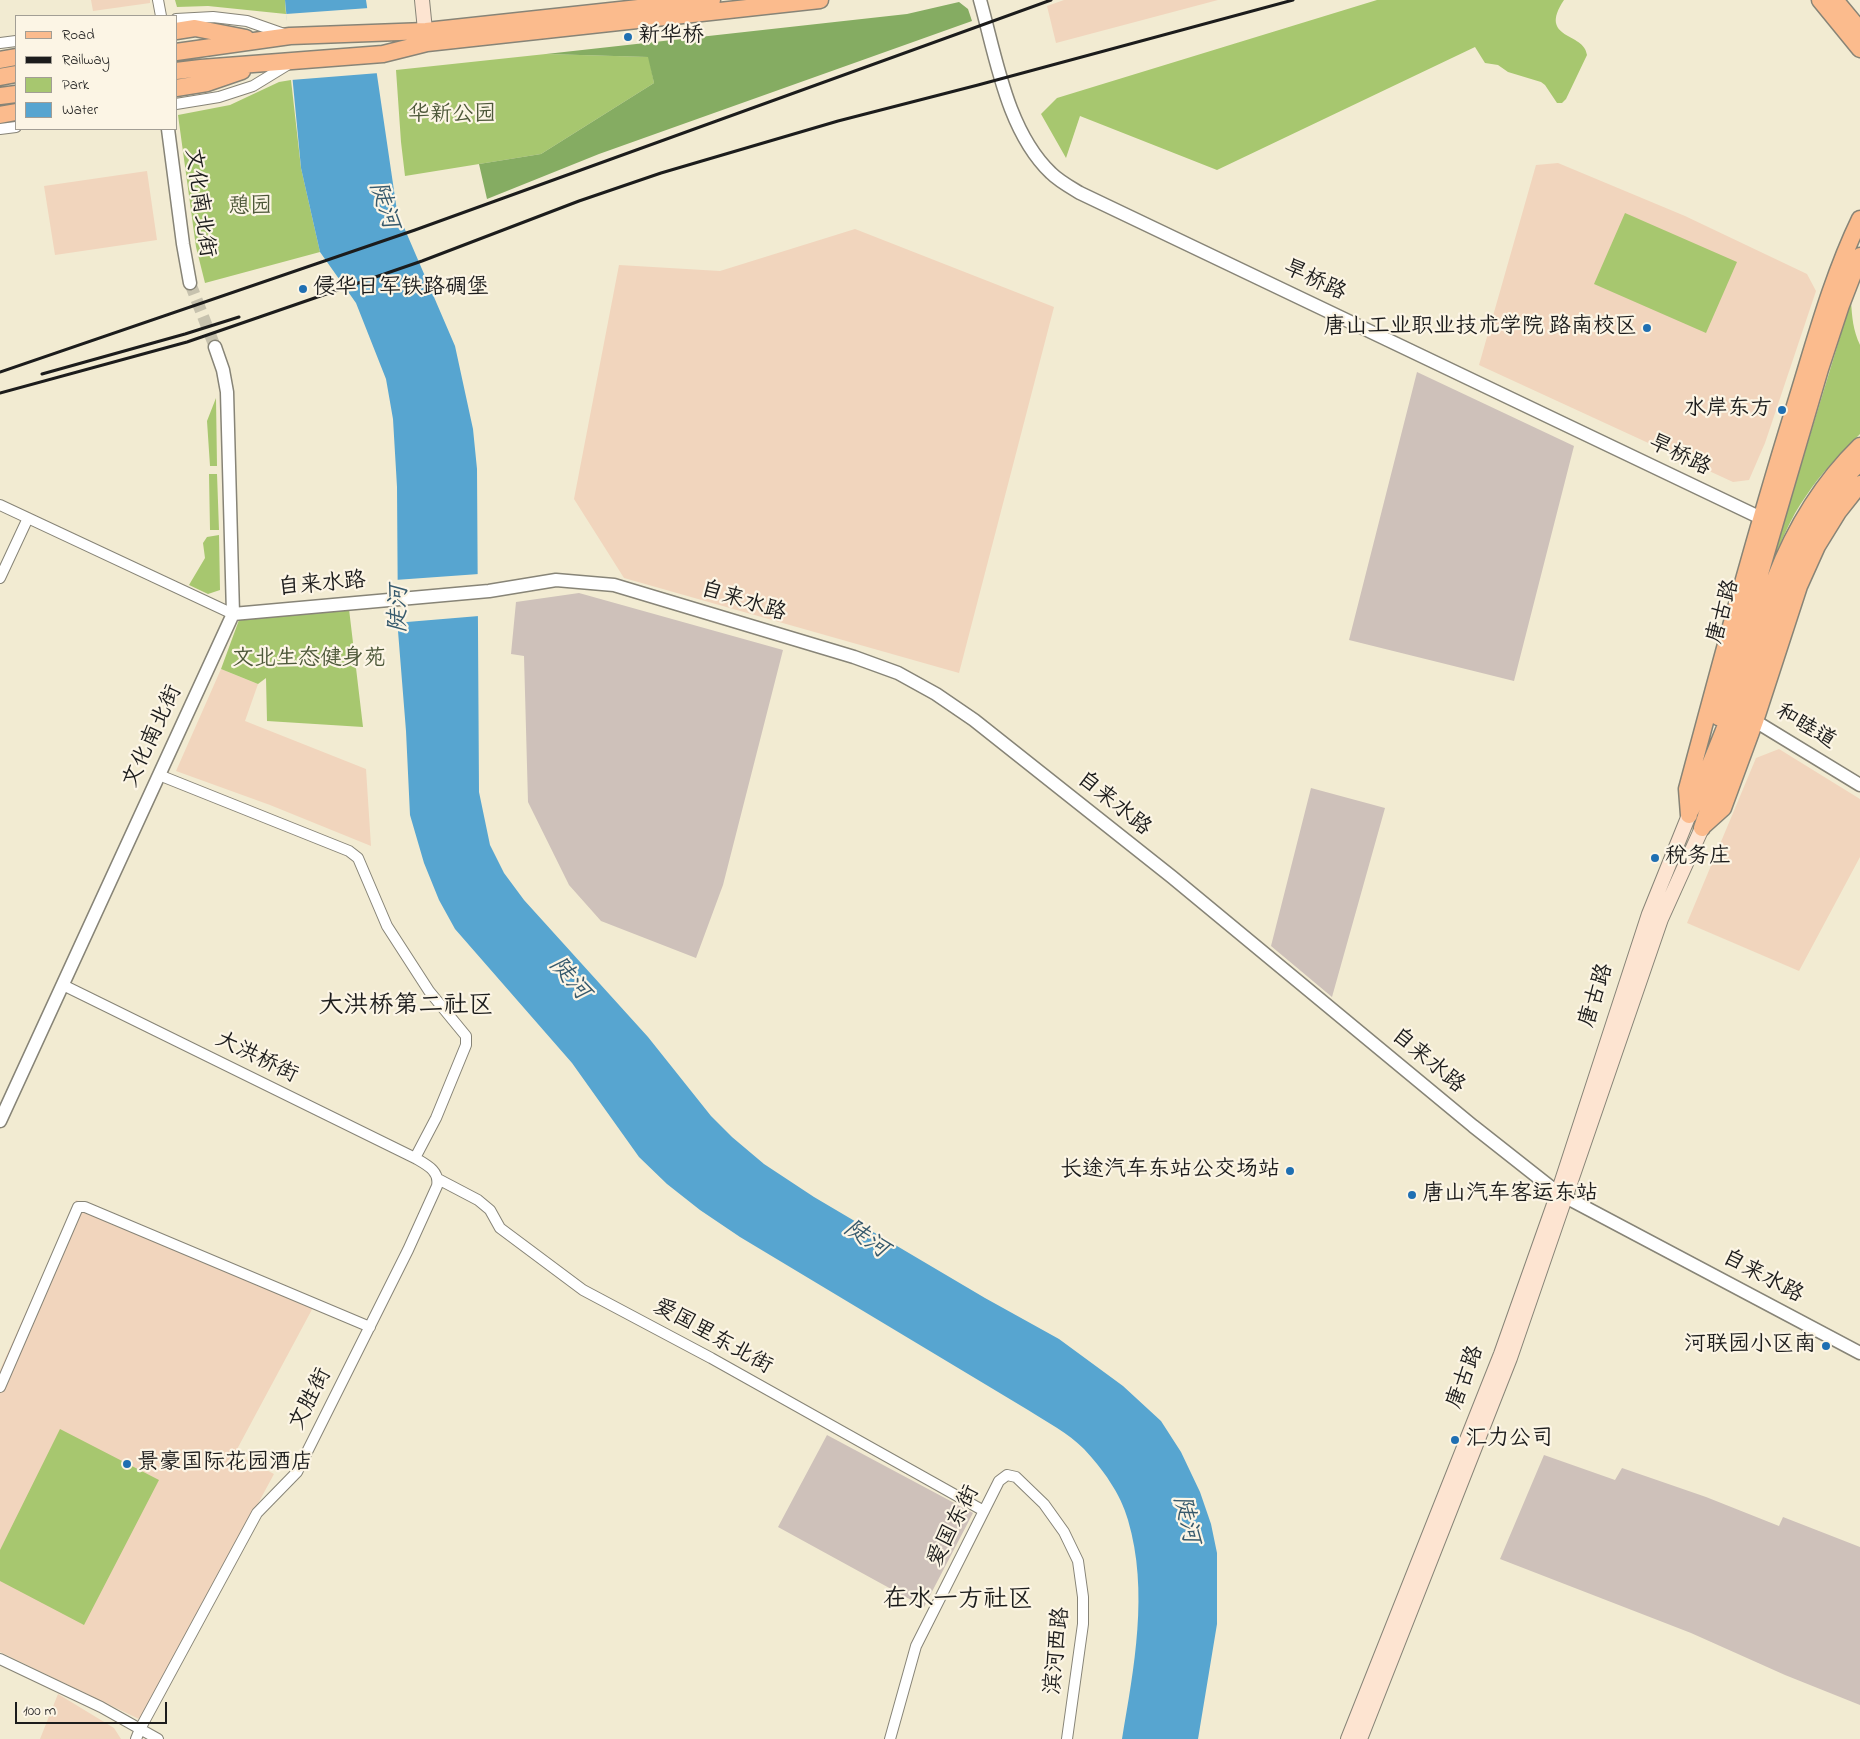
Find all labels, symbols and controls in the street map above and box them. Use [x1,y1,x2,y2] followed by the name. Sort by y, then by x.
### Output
[15,15,178,130] legend
[62,24,95,46] text: Road
[638,24,704,50] place label: 新华桥
[622,31,634,43] marker: 新华桥
[62,49,110,71] text: Railway
[62,74,89,96] text: Park
[62,99,98,121] text: Water
[408,103,496,129] park label: 华新公园
[177,147,219,259] street label: 文化南北街
[361,179,403,233] water label: 陡河
[228,195,272,221] park label: 憩园
[1279,256,1349,308] street label: 旱桥路
[313,276,489,302] place label: 侵华日军铁路碉堡
[297,283,309,295] marker: 侵华日军铁路碉堡
[1324,315,1637,341] place label: 唐山工业职业技术学院 路南校区
[1641,322,1653,334] marker: 唐山工业职业技术学院 路南校区
[1684,397,1772,423] place label: 水岸东方
[1776,404,1788,416] marker: 水岸东方
[1644,431,1714,483] street label: 旱桥路
[277,569,367,603] street label: 自来水路
[1703,577,1747,647] street label: 唐古路
[697,578,789,628] street label: 自来水路
[386,585,416,633] water label: 陡河
[232,647,386,673] park label: 文北生态健身苑
[119,682,189,792] street label: 文化南北街
[1770,700,1840,756] street label: 和睦道
[1070,767,1156,843] street label: 自来水路
[1665,845,1731,871] place label: 税务庄
[1649,852,1661,864] marker: 税务庄
[541,952,595,1008] water label: 陡河
[1575,961,1621,1031] street label: 唐古路
[319,993,493,1023] district label: 大洪桥第二社区
[1385,1024,1469,1100] street label: 自来水路
[211,1028,301,1090] street label: 大洪桥街
[1060,1158,1280,1184] place label: 长途汽车东站公交场站
[1284,1165,1296,1177] marker: 长途汽车东站公交场站
[1422,1182,1598,1208] place label: 唐山汽车客运东站
[1406,1189,1418,1201] marker: 唐山汽车客运东站
[837,1216,893,1266] water label: 陡河
[1717,1246,1807,1310] street label: 自来水路
[648,1294,776,1382] street label: 爱国里东北街
[1684,1333,1816,1359] place label: 河联园小区南
[1820,1340,1832,1352] marker: 河联园小区南
[1443,1342,1491,1414] street label: 唐古路
[285,1365,339,1435] street label: 文胜街
[1465,1427,1553,1453] place label: 汇力公司
[1449,1434,1461,1446] marker: 汇力公司
[137,1451,313,1477] place label: 景豪国际花园酒店
[121,1458,133,1470] marker: 景豪国际花园酒店
[923,1482,987,1572] street label: 爱国东街
[1165,1493,1203,1547] water label: 陡河
[883,1587,1033,1617] district label: 在水一方社区
[1041,1606,1077,1696] street label: 滨河西路
[18,1692,170,1724] scale bar
[23,1700,56,1722] text: 100 m

